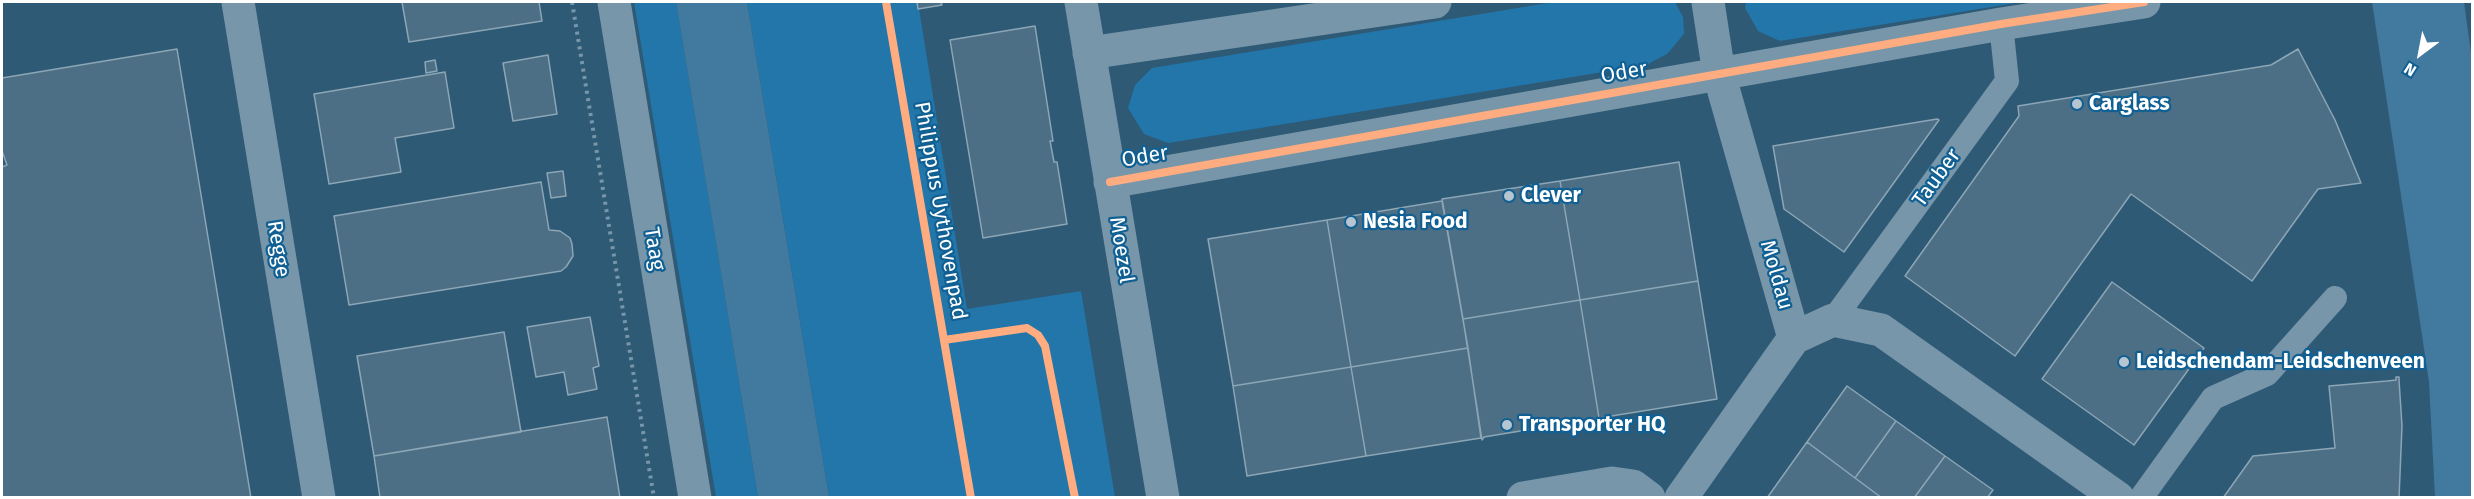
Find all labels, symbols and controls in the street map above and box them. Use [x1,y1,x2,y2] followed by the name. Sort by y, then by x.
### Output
[2390,24,2450,84] north arrow
[1599,57,1649,89] street label: Oder
[2401,59,2420,81] text: N
[2089,91,2170,117] place label: Carglass
[2070,97,2084,111] marker: Carglass
[908,100,972,322] street label: Philippus Uythovenpad
[1120,141,1170,173] street label: Oder
[1908,144,1966,212] street label: Tauber
[1521,183,1581,209] place label: Clever
[1502,189,1516,203] marker: Clever
[1363,209,1468,235] place label: Nesia Food
[1103,215,1139,285] street label: Moezel
[1344,215,1358,229] marker: Nesia Food
[261,219,295,279] street label: Regge
[638,226,670,272] street label: Taag
[1754,237,1798,313] street label: Moldau
[2136,349,2425,375] place label: Leidschendam-Leidschenveen
[2117,355,2131,369] marker: Leidschendam-Leidschenveen
[1519,412,1666,438] place label: Transporter HQ
[1500,418,1514,432] marker: Transporter HQ

